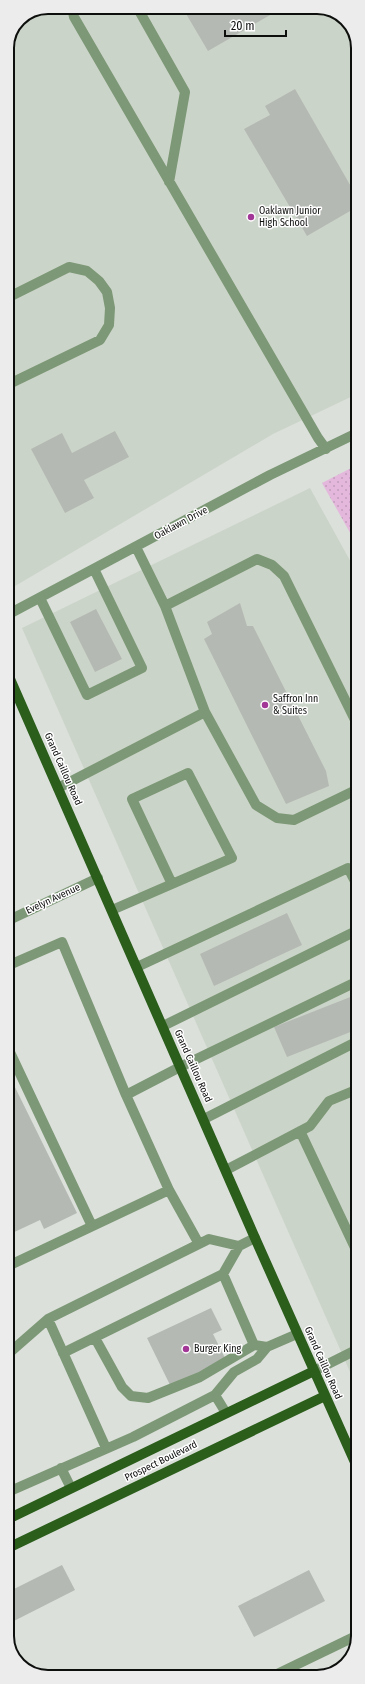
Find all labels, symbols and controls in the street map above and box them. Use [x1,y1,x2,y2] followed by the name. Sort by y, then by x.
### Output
[225,12,286,38] scale bar
[231,19,255,33] text: 20 m
[259,205,321,229] place label: Oaklawn Junior High School
[246,212,256,222] marker: Oaklawn Junior High School
[152,504,210,542] street label: Oaklawn Drive
[273,693,318,717] place label: Saffron Inn & Suites
[260,700,270,710] marker: Saffron Inn & Suites
[42,731,84,807] street label: Grand Caillou Road
[24,881,82,917] street label: Evelyn Avenue
[172,1028,214,1104] street label: Grand Caillou Road
[302,1325,344,1401] street label: Grand Caillou Road
[194,1343,241,1355] place label: Burger King
[181,1344,191,1354] marker: Burger King
[123,1438,199,1484] street label: Prospect Boulevard

